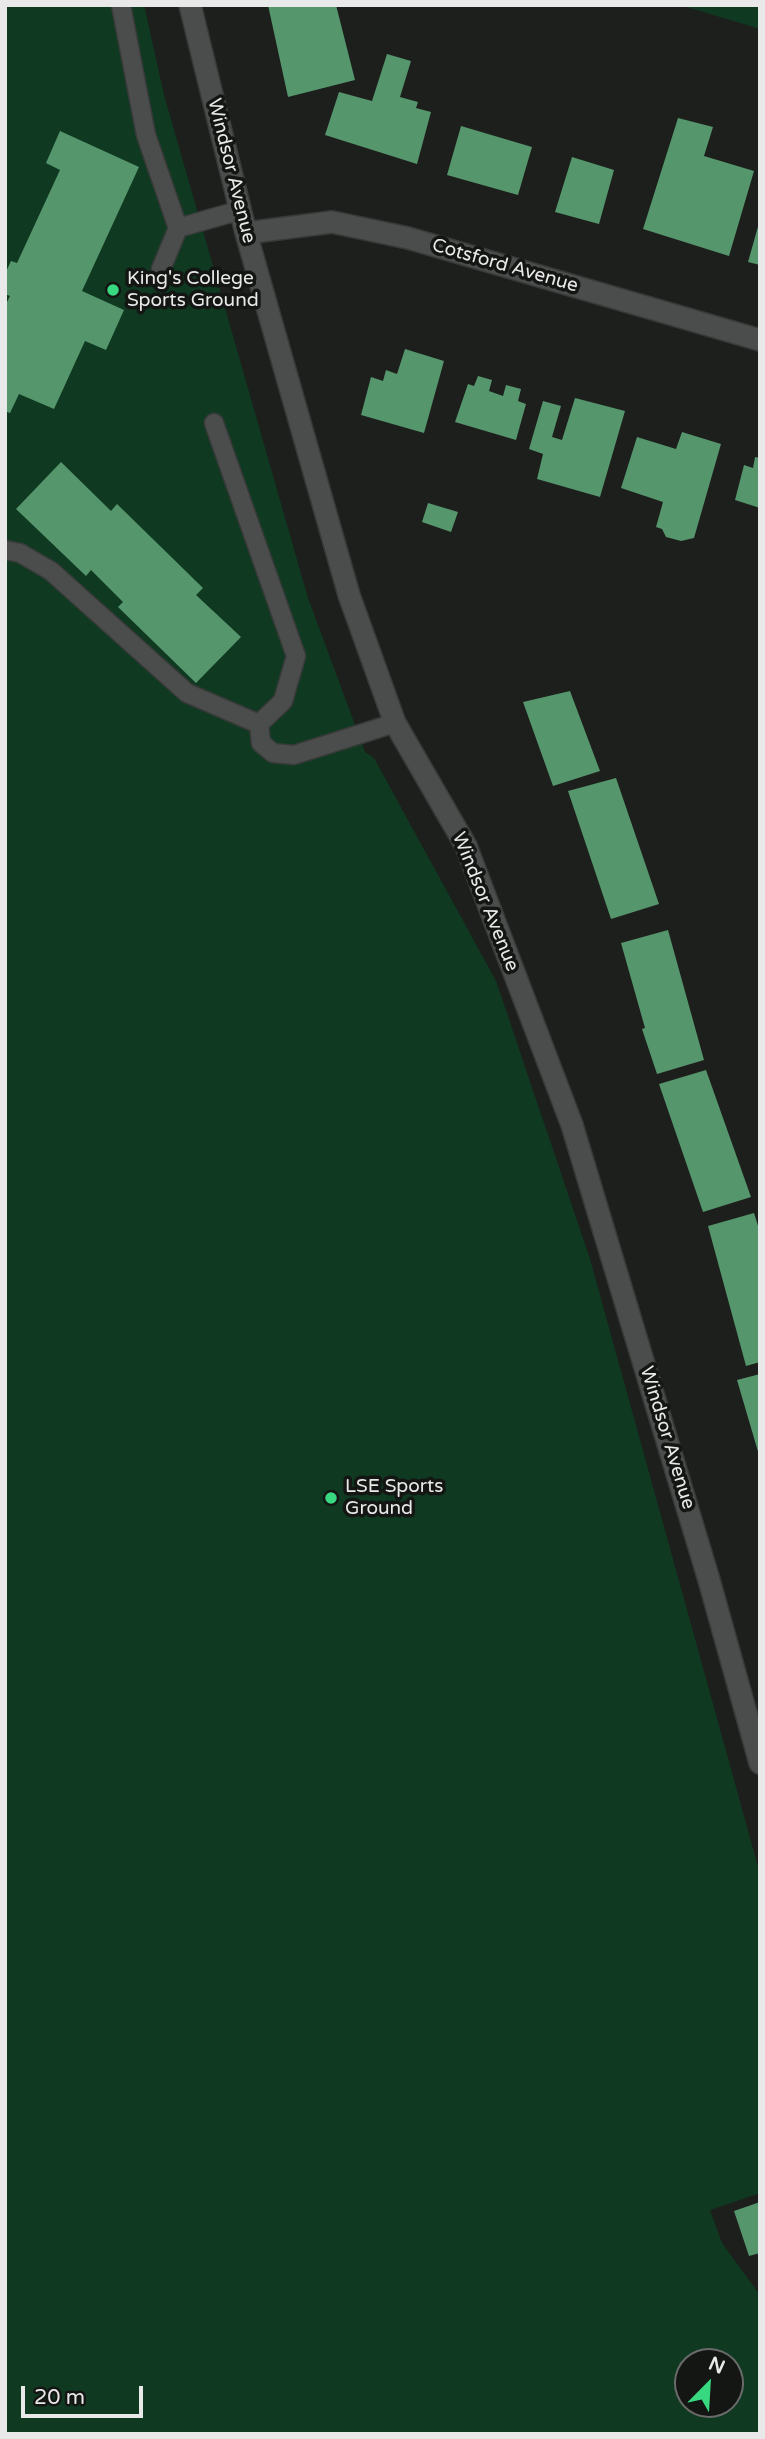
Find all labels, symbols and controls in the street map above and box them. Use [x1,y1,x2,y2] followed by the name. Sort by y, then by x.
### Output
[202,96,260,246] street label: Windsor Avenue
[429,234,581,298] street label: Cotsford Avenue
[127,268,259,312] place label: King's College Sports Ground
[105,282,121,298] marker: King's College Sports Ground
[447,829,523,975] street label: Windsor Avenue
[634,1364,700,1512] street label: Windsor Avenue
[345,1476,443,1520] place label: LSE Sports Ground
[323,1490,339,1506] marker: LSE Sports Ground
[674,2348,744,2418] north arrow
[705,2352,728,2379] text: N
[24,2372,147,2416] scale bar
[34,2385,85,2410] text: 20 m

